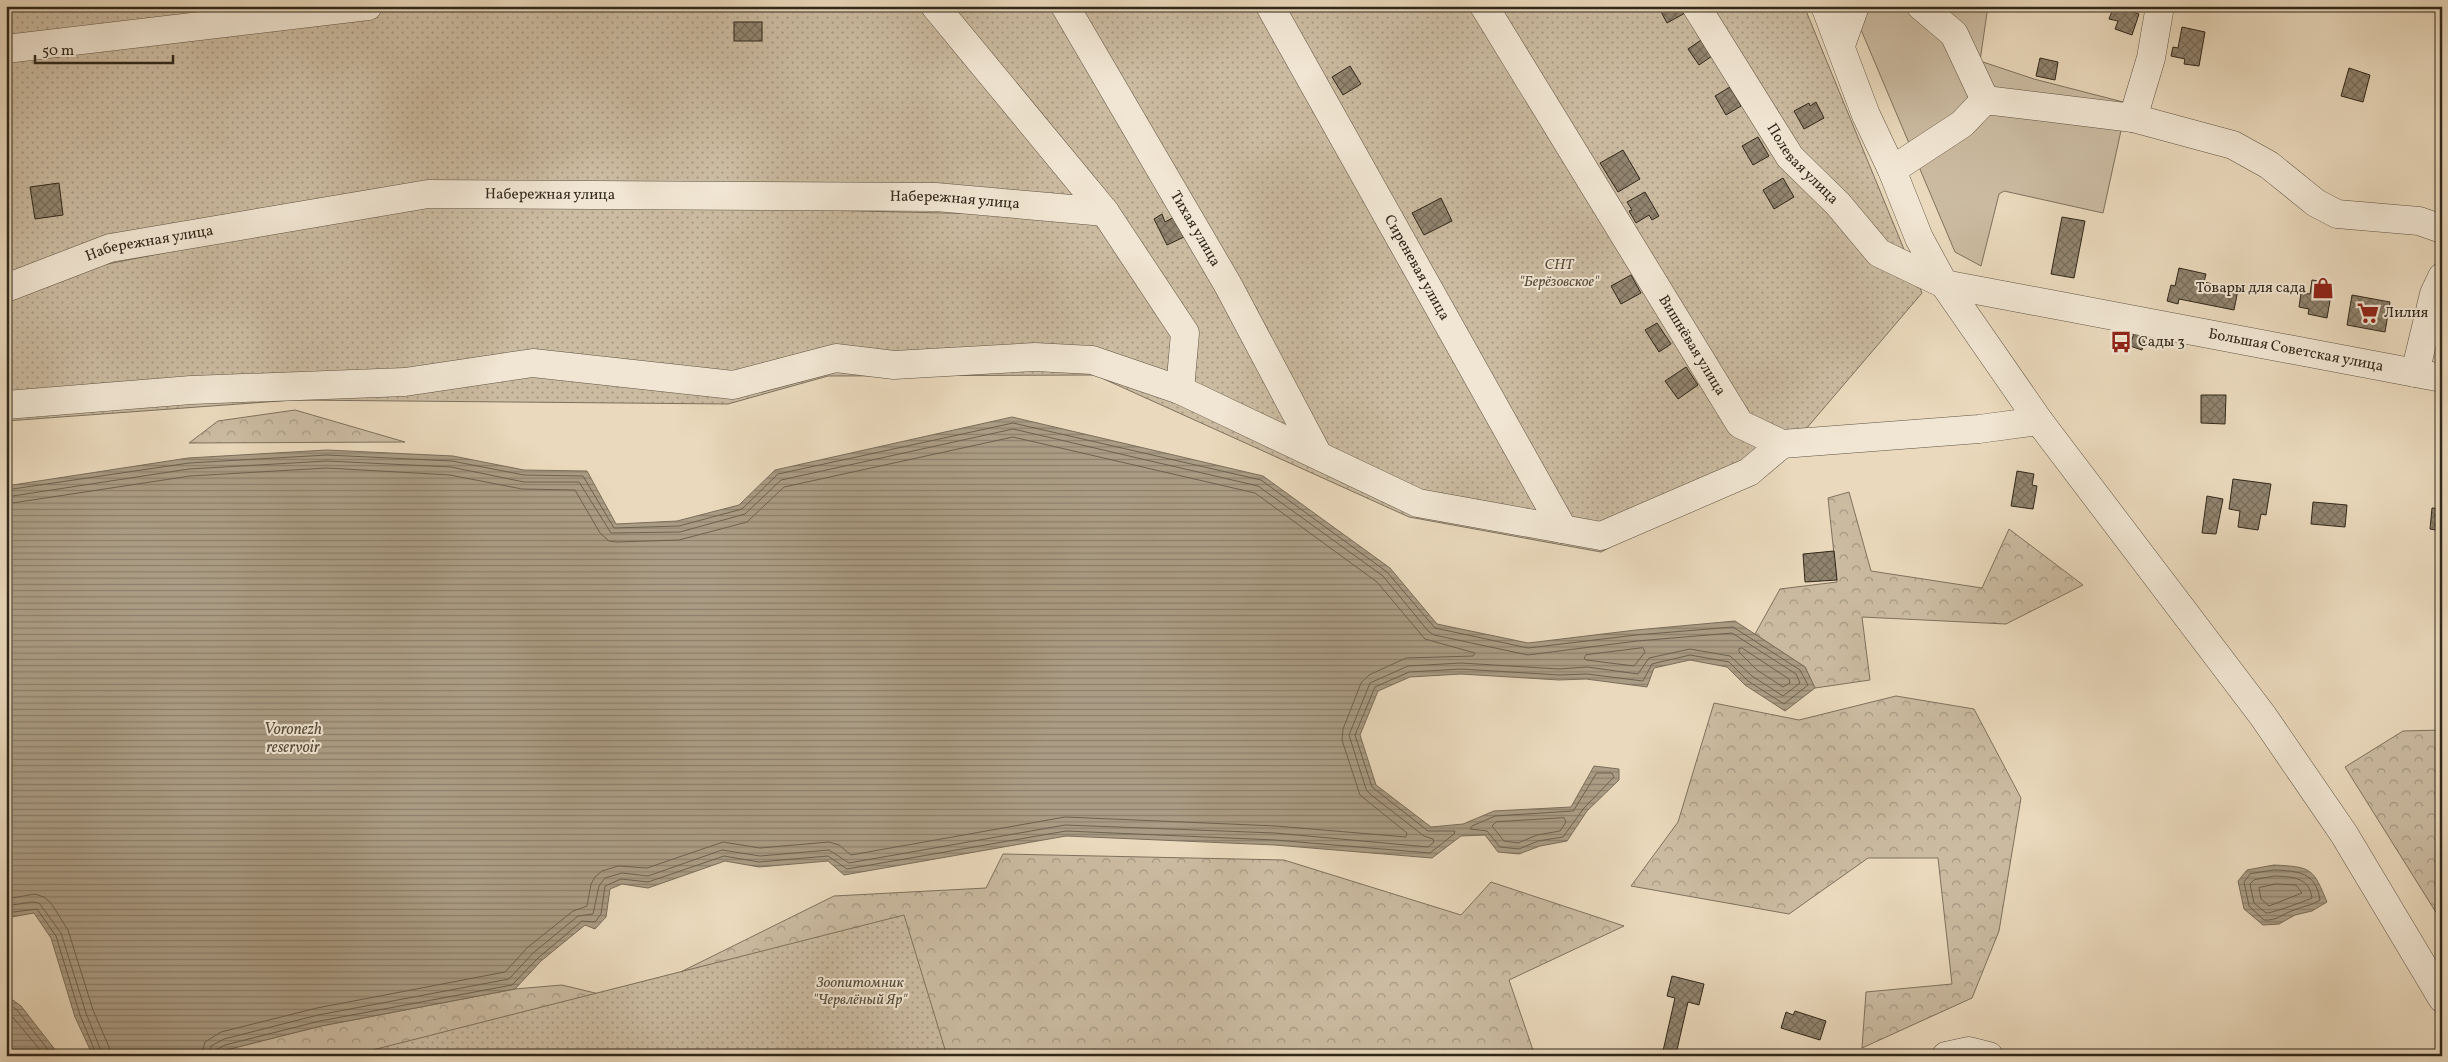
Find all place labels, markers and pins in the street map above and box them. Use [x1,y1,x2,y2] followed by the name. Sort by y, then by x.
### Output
[2310,275,2336,301] shop icon: Товары для сада
[2196,278,2306,299] place label: Товары для сада
[2355,300,2381,326] supermarket icon: Лилия
[2384,303,2429,324] place label: Лилия
[2108,329,2134,355] bus stop icon: Сады 3
[2138,332,2185,353] place label: Сады 3

